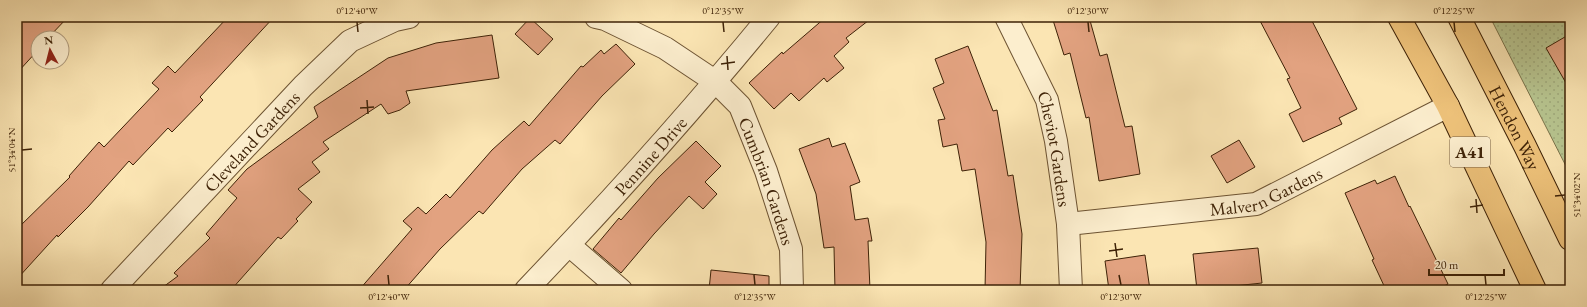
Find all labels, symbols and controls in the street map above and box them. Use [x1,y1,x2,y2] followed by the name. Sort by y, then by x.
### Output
[336,4,379,17] text: 0°12'40"W
[702,4,745,17] text: 0°12'35"W
[1067,4,1110,17] text: 0°12'30"W
[1433,4,1476,17] text: 0°12'25"W
[30,30,70,70] north arrow
[44,33,54,48] text: N
[1484,81,1546,174] street label: Hendon Way
[199,86,304,196] street label: Cleveland Gardens
[1033,87,1077,208] street label: Cheviot Gardens
[609,111,691,200] street label: Pennine Drive
[734,114,800,248] street label: Cumbrian Gardens
[5,127,18,172] text: 51°34'04"N
[1450,137,1490,167] road number: A41
[1209,161,1326,220] street label: Malvern Gardens
[1570,172,1583,217] text: 51°34'02"N
[1429,251,1504,277] scale bar
[1435,257,1459,273] text: 20 m
[368,290,411,303] text: 0°12'40"W
[734,290,777,303] text: 0°12'35"W
[1100,290,1143,303] text: 0°12'30"W
[1465,290,1508,303] text: 0°12'25"W

